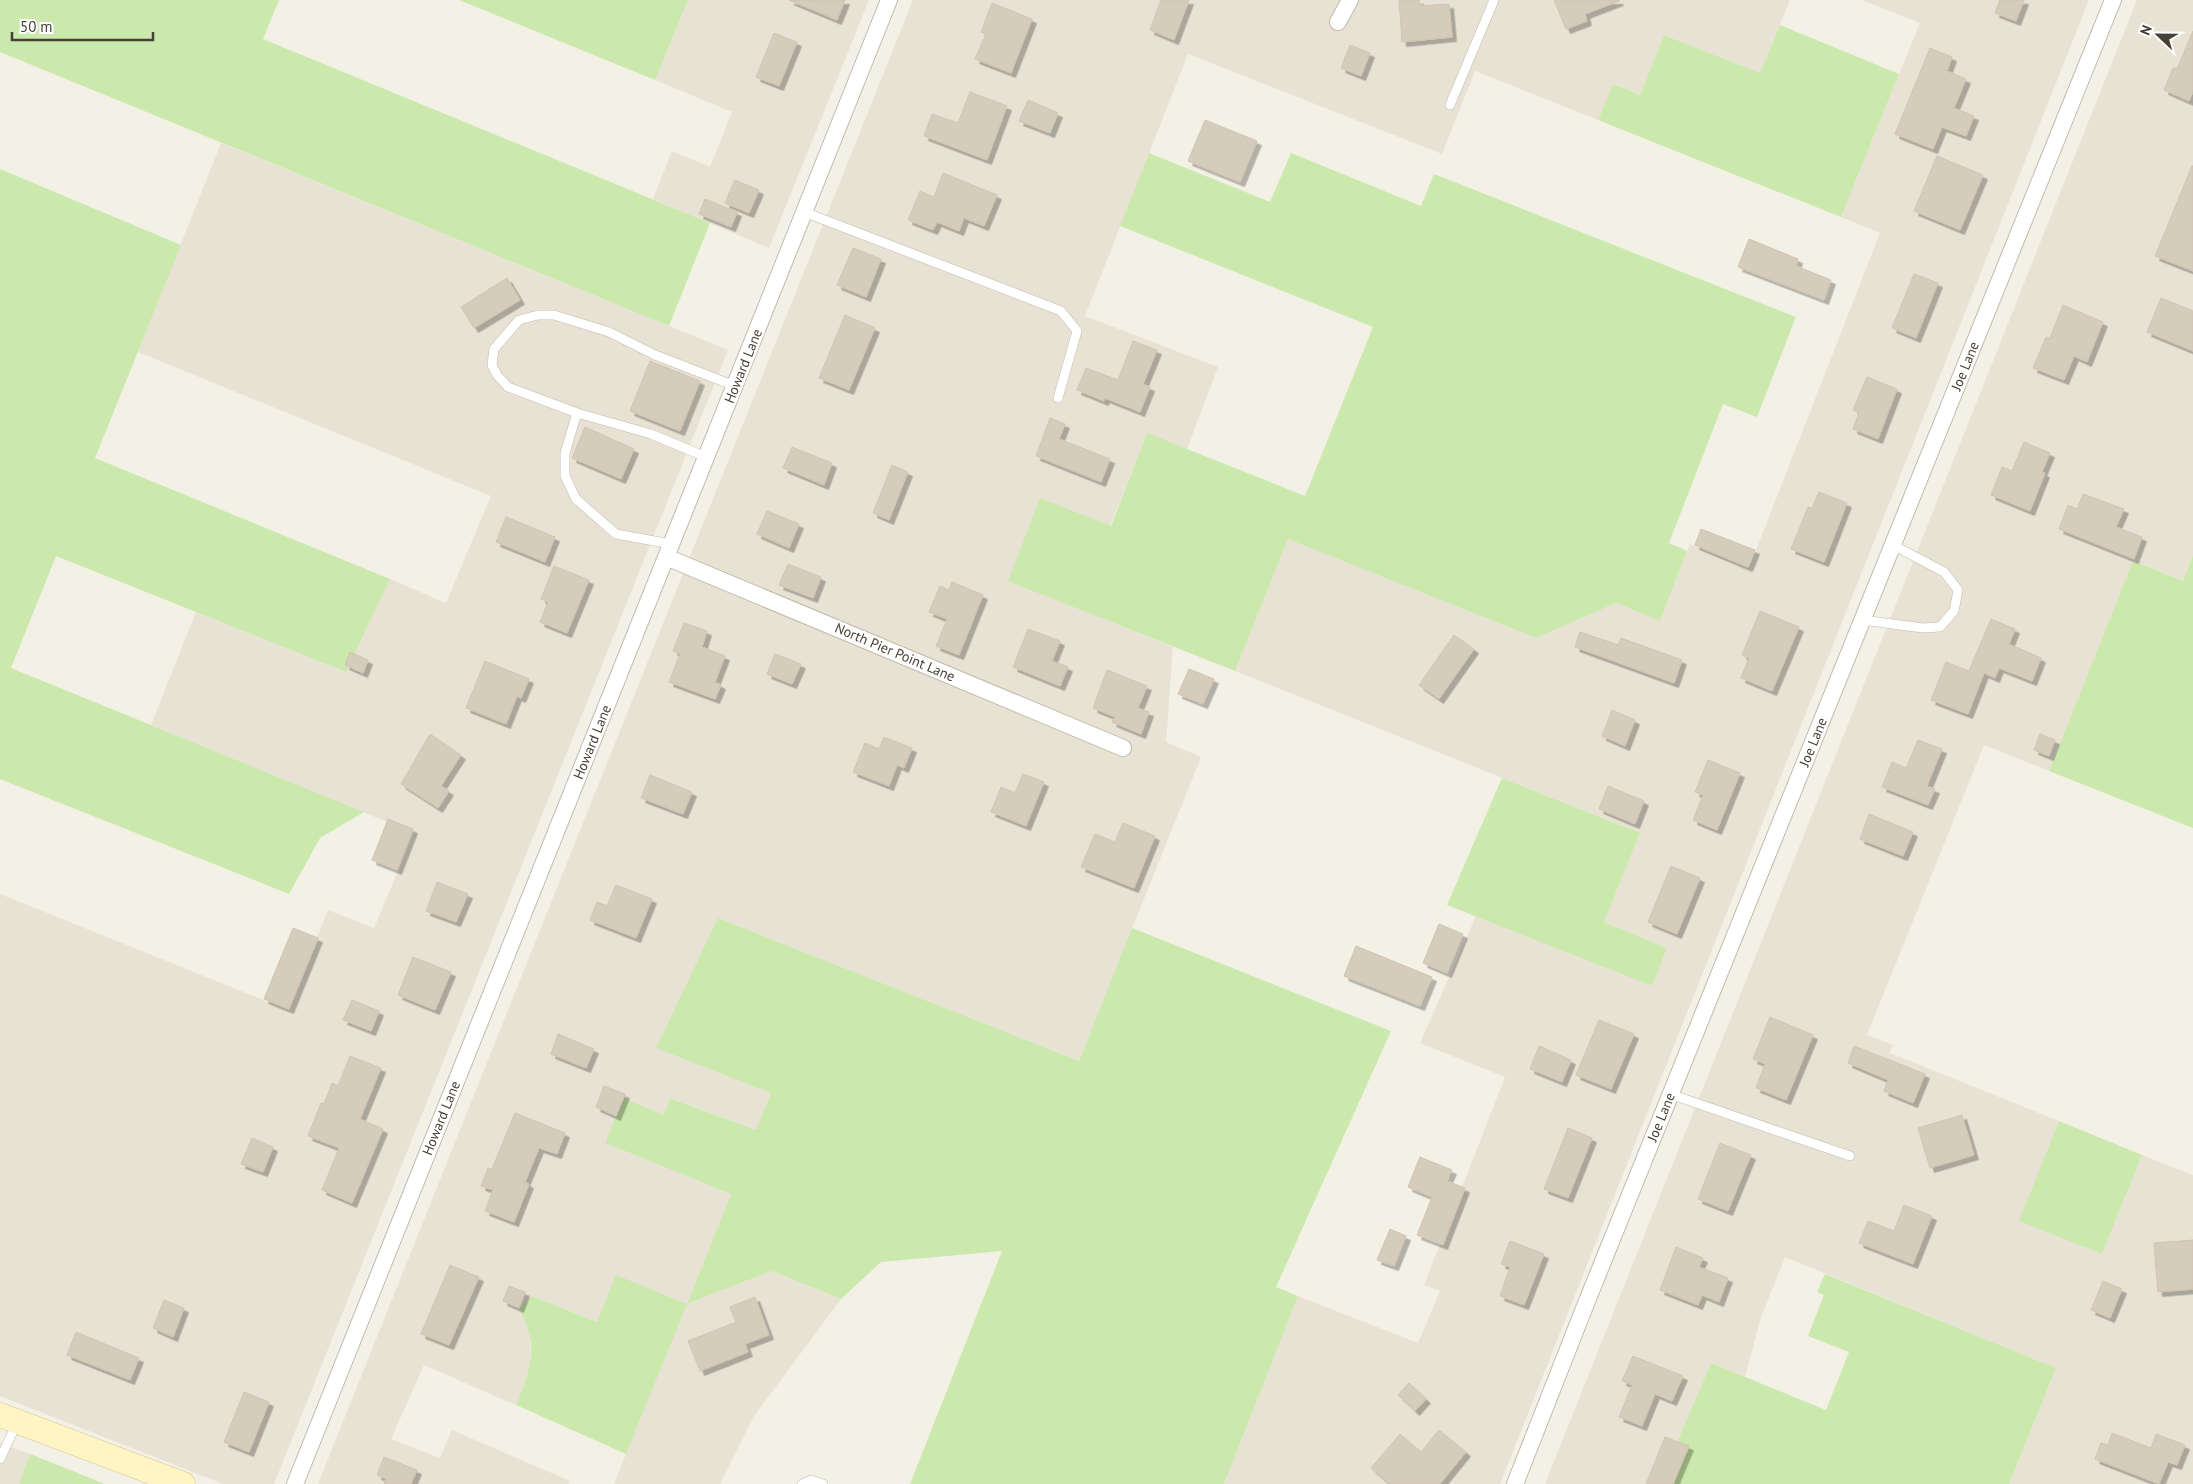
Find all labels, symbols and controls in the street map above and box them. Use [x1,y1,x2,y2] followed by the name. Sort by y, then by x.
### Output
[12,10,154,42] scale bar
[2133,10,2183,60] north arrow
[20,17,53,36] text: 50 m
[2136,22,2156,38] text: N
[720,326,766,406] street label: Howard Lane
[1947,339,1983,394] street label: Joe Lane
[832,619,958,685] street label: North Pier Point Lane
[569,702,615,782] street label: Howard Lane
[1795,715,1831,770] street label: Joe Lane
[418,1078,464,1158] street label: Howard Lane
[1643,1090,1679,1145] street label: Joe Lane

